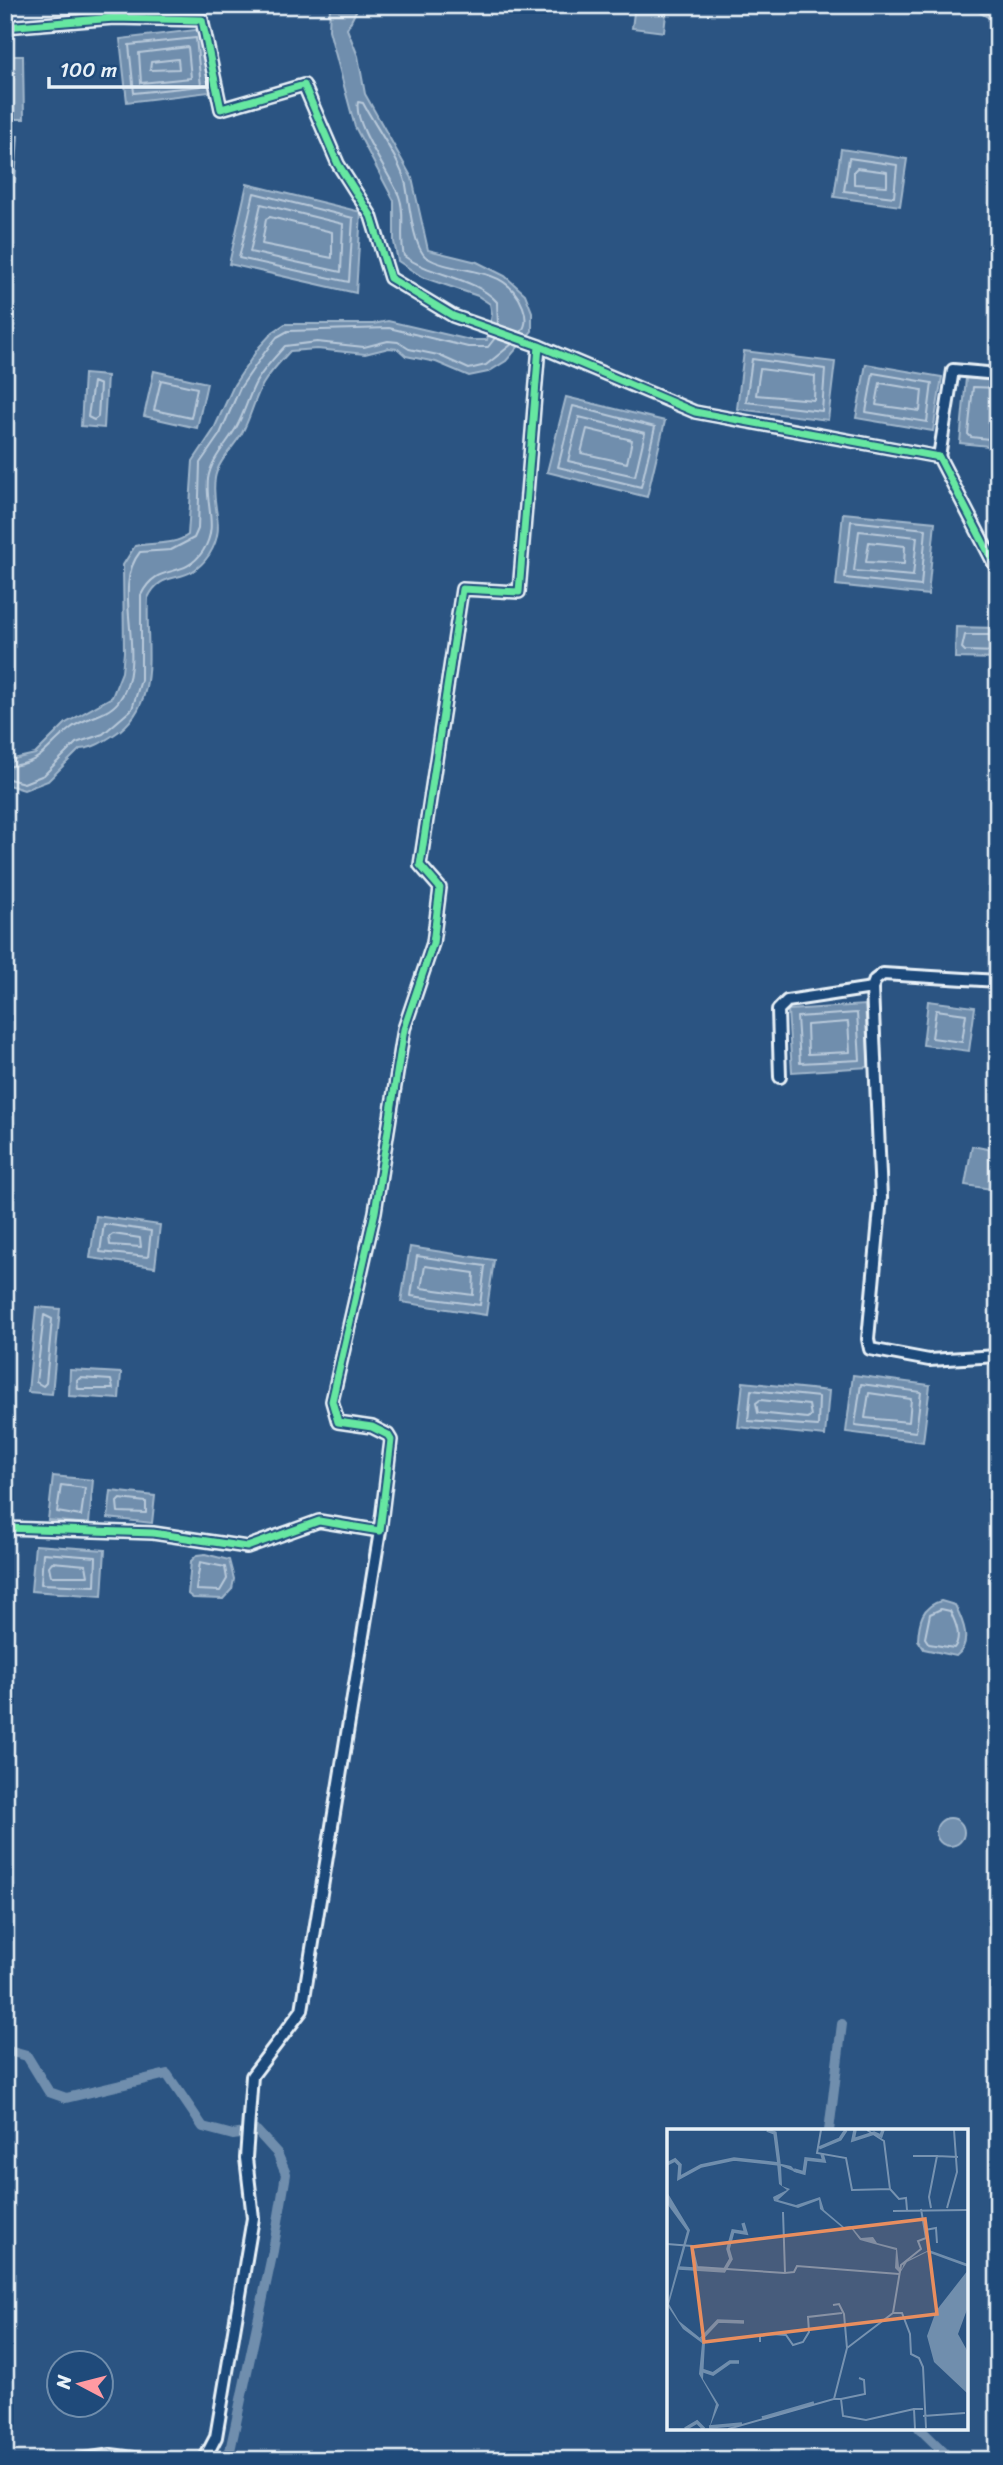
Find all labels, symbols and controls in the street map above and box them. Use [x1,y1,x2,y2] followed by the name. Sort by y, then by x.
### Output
[49,46,206,90] scale bar
[60,51,117,89] text: 100 m
[667,2129,968,2430] inset map
[46,2350,116,2420] north arrow
[46,2373,81,2392] text: N

